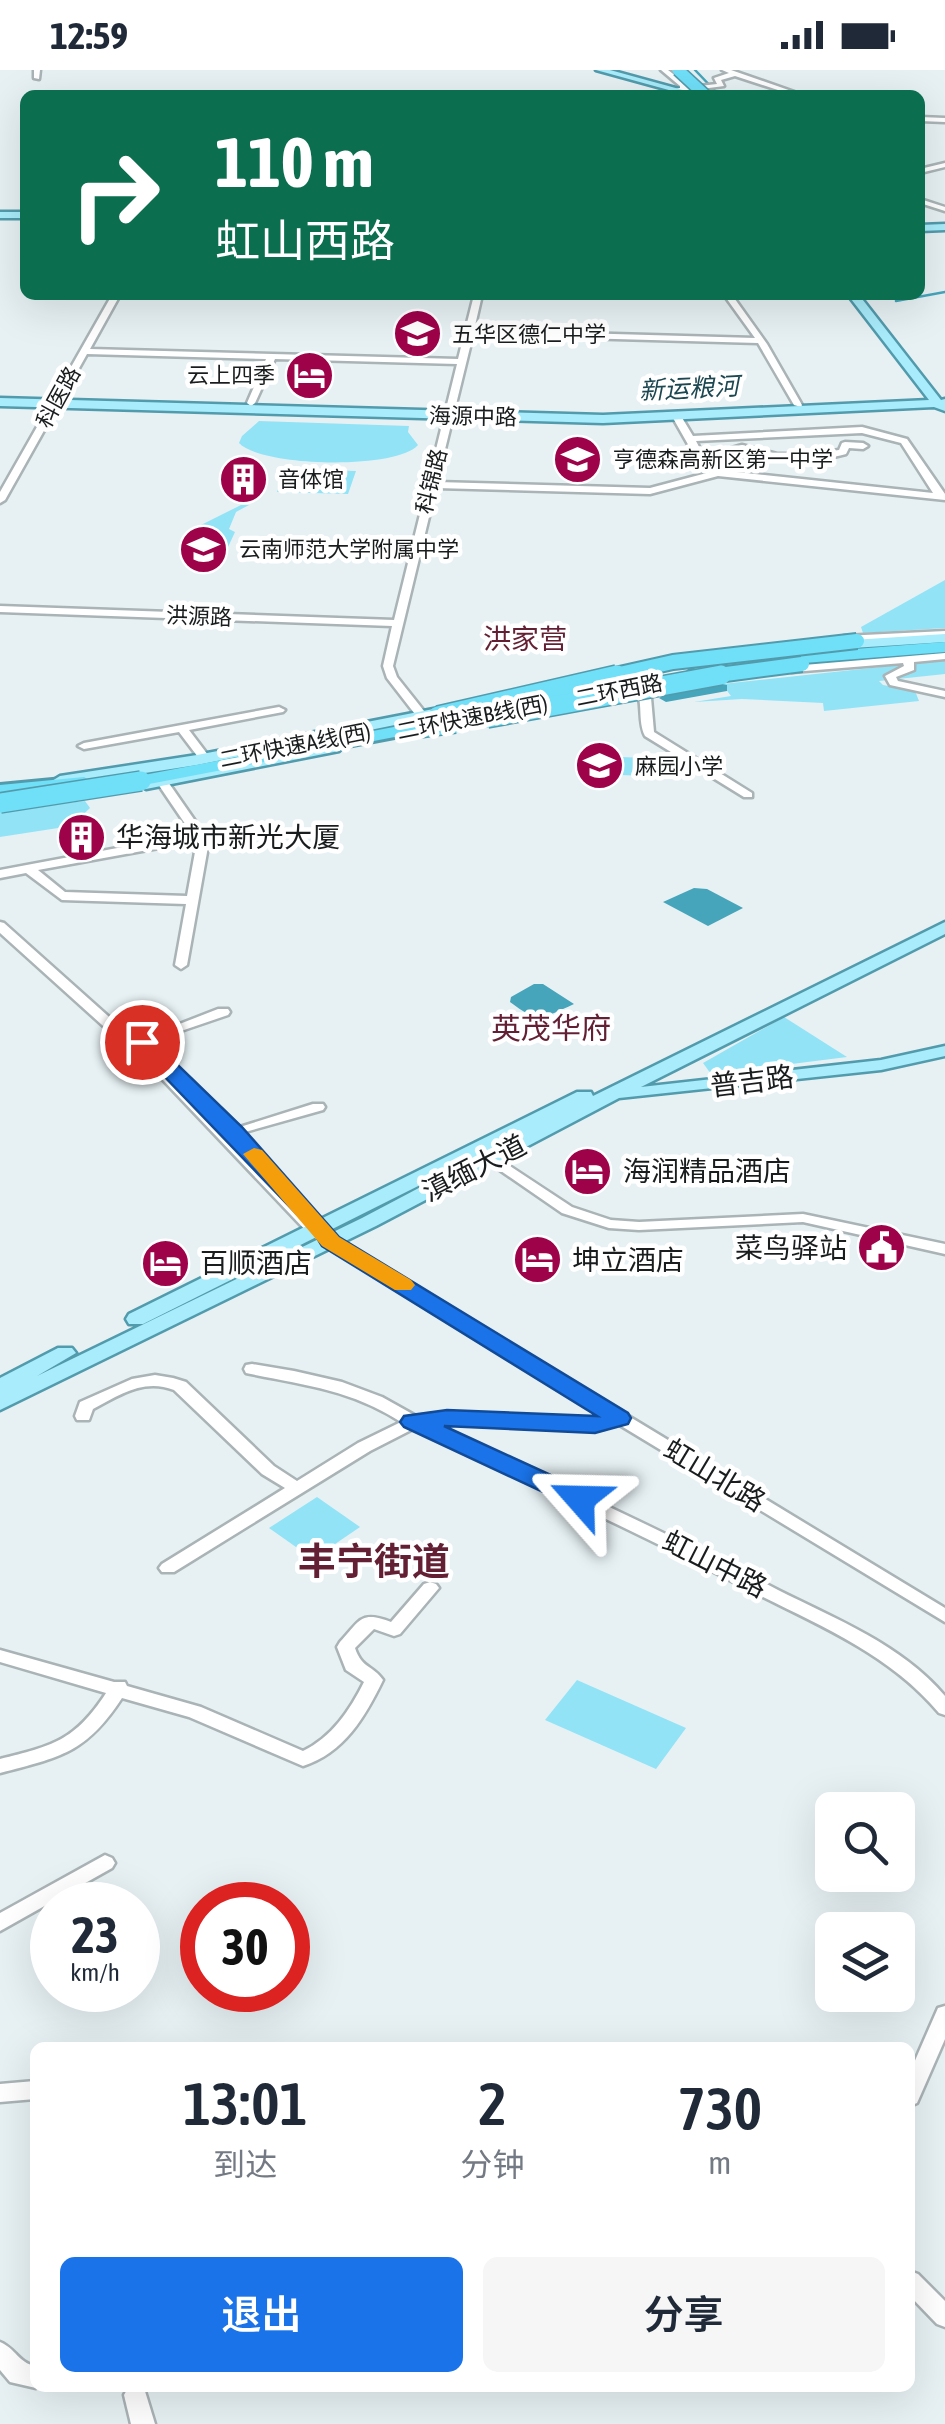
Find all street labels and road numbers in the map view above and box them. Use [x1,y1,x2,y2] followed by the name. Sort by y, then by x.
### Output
[31,362,85,432] street label: 科医路
[429,402,517,430] street label: 海源中路
[410,446,452,516] street label: 科锦路
[166,602,232,630] street label: 洪源路
[573,669,665,711] street label: 二环西路
[394,690,550,744] street label: 二环快速B线(西)
[217,718,373,772] street label: 二环快速A线(西)
[708,1060,796,1102] street label: 普吉路
[417,1128,531,1208] street label: 滇缅大道
[659,1432,771,1518] street label: 虹山北路
[658,1524,772,1604] street label: 虹山中路

